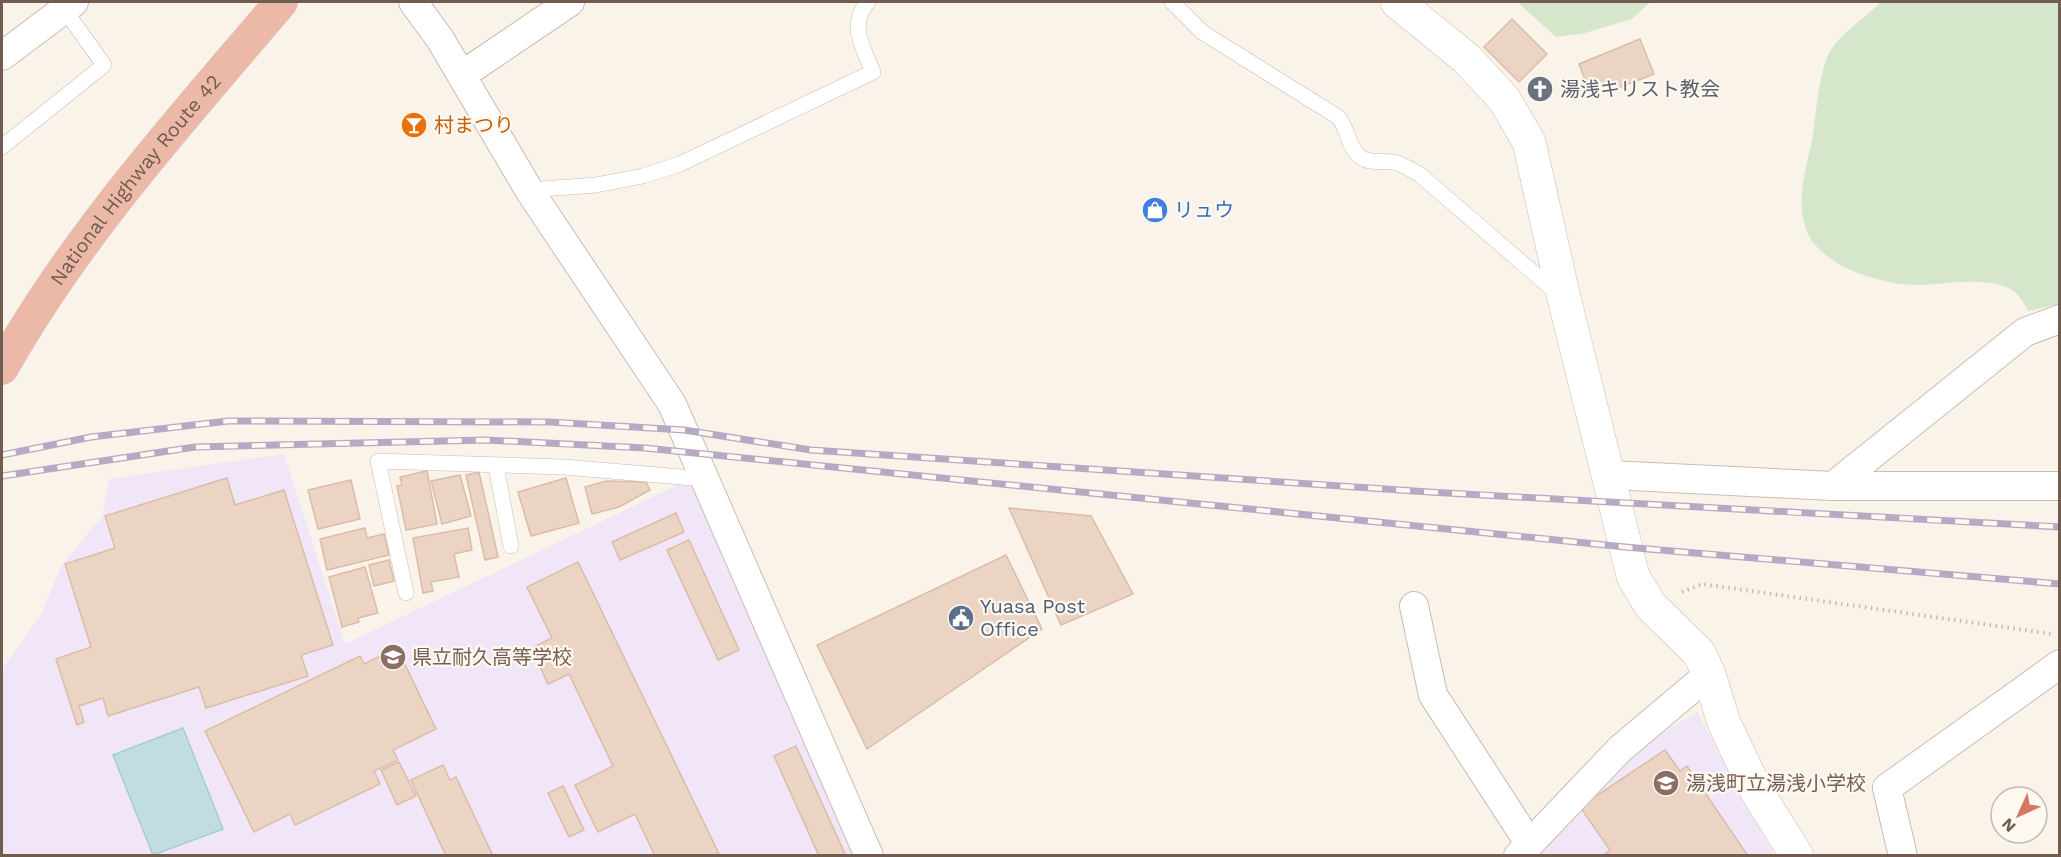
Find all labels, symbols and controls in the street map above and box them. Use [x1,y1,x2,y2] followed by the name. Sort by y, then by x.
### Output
[45,70,226,290] street label: National Highway Route 42
[1525,74,1555,104] church icon: 湯浅キリスト教会
[1560,77,1720,101] place label: 湯浅キリスト教会
[399,110,429,140] bar icon: 村まつり
[434,113,514,137] place label: 村まつり
[1140,195,1170,225] shop icon: リュウ
[1174,198,1234,222] place label: リュウ
[980,594,1086,641] place label: Yuasa Post Office
[946,603,976,633] public building icon: Yuasa Post Office
[378,642,408,672] school or university icon: 県立耐久高等学校
[412,645,572,669] place label: 県立耐久高等学校
[1651,768,1681,798] school or university icon: 湯浅町立湯浅小学校
[1686,771,1866,795] place label: 湯浅町立湯浅小学校
[1989,785,2049,845] north arrow
[1998,814,2020,836] text: N

